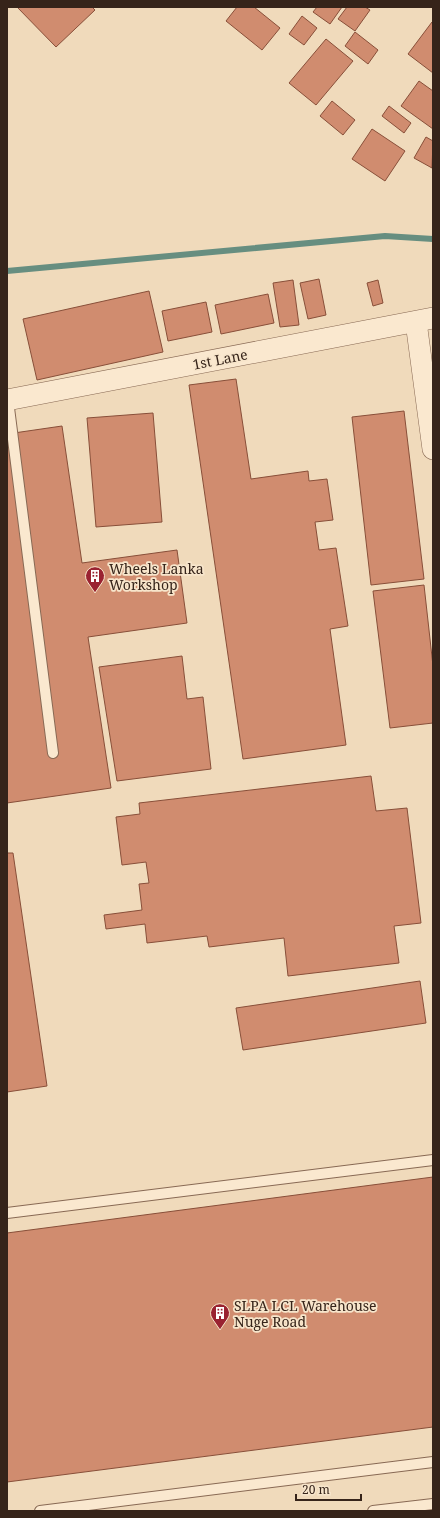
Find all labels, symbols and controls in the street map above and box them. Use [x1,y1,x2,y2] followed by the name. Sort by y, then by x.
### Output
[191,344,249,374] street label: 1st Lane
[109,559,204,594] place label: Wheels Lanka Workshop
[84,565,106,593] building icon: Wheels Lanka Workshop
[234,1296,377,1331] place label: SLPA LCL Warehouse Nuge Road
[209,1302,231,1330] building icon: SLPA LCL Warehouse Nuge Road
[296,1476,361,1502] scale bar
[302,1481,330,1498] text: 20 m

